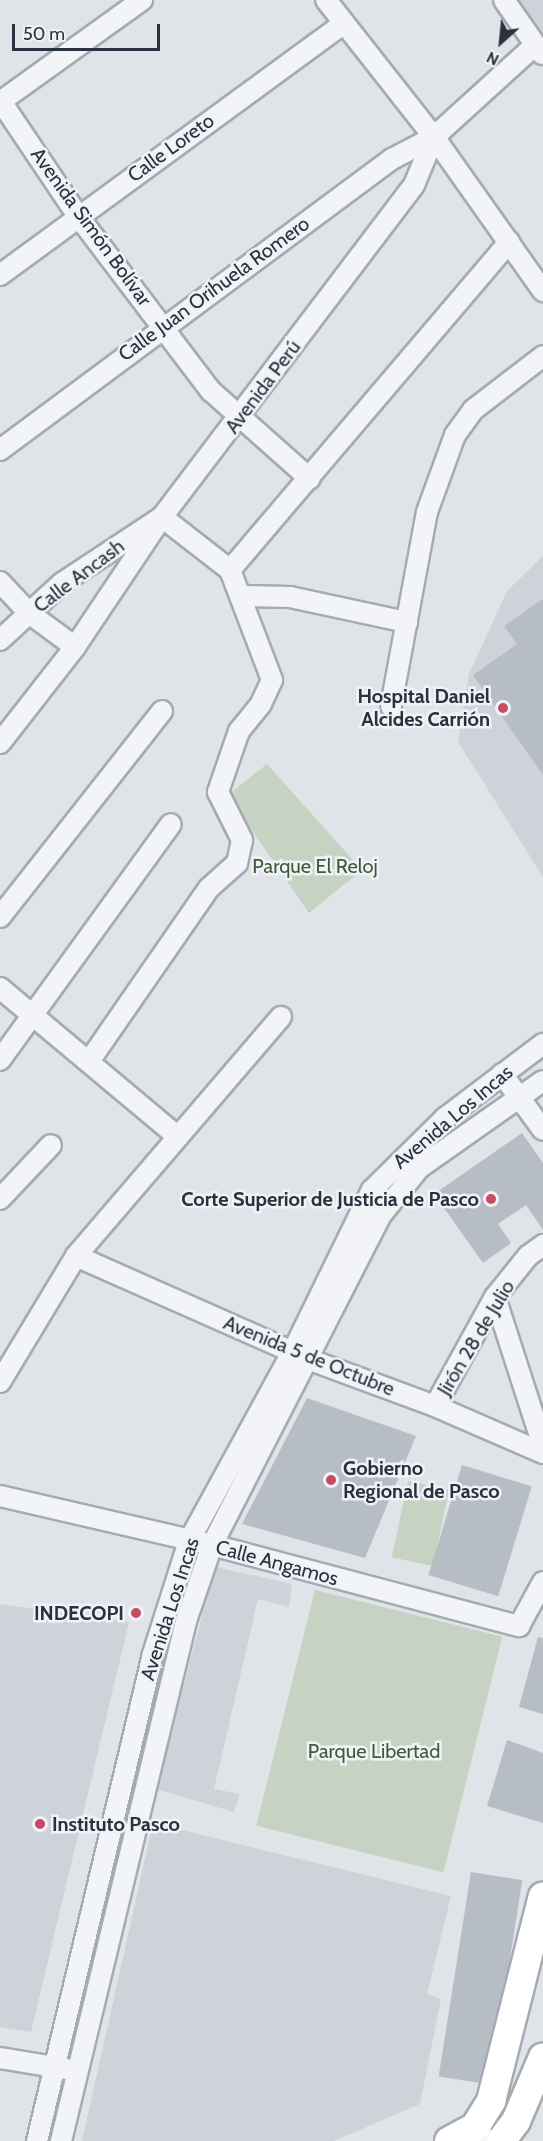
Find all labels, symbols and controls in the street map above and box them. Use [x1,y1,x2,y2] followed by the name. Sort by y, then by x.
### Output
[15,12,164,50] scale bar
[471,12,531,72] north arrow
[23,23,65,45] text: 50 m
[483,47,502,70] text: N
[123,109,219,187] street label: Calle Loreto
[26,143,156,311] street label: Avenida Simón Bolívar
[114,212,314,366] street label: Calle Juan Orihuela Romero
[220,336,306,438] street label: Avenida Perú
[29,534,129,618] street label: Calle Ancash
[357,684,490,731] place label: Hospital Daniel Alcides Carrión
[494,699,512,717] marker: Hospital Daniel Alcides Carrión
[252,854,378,878] park label: Parque El Reloj
[388,1060,518,1174] street label: Avenida Los Incas
[181,1187,479,1211] place label: Corte Superior de Justicia de Pasco
[484,1192,498,1206] marker: Corte Superior de Justicia de Pasco
[432,1276,520,1400] street label: Jirón 28 de Julio
[220,1311,398,1401] street label: Avenida 5 de Octubre
[343,1456,500,1503] place label: Gobierno Regional de Pasco
[324,1473,338,1487] marker: Gobierno Regional de Pasco
[136,1535,204,1683] street label: Avenida Los Incas
[213,1535,341,1591] street label: Calle Angamos
[34,1601,124,1625] place label: INDECOPI
[129,1606,143,1620] marker: INDECOPI
[308,1739,440,1763] park label: Parque Libertad
[52,1812,180,1836] place label: Instituto Pasco
[33,1817,47,1831] marker: Instituto Pasco

